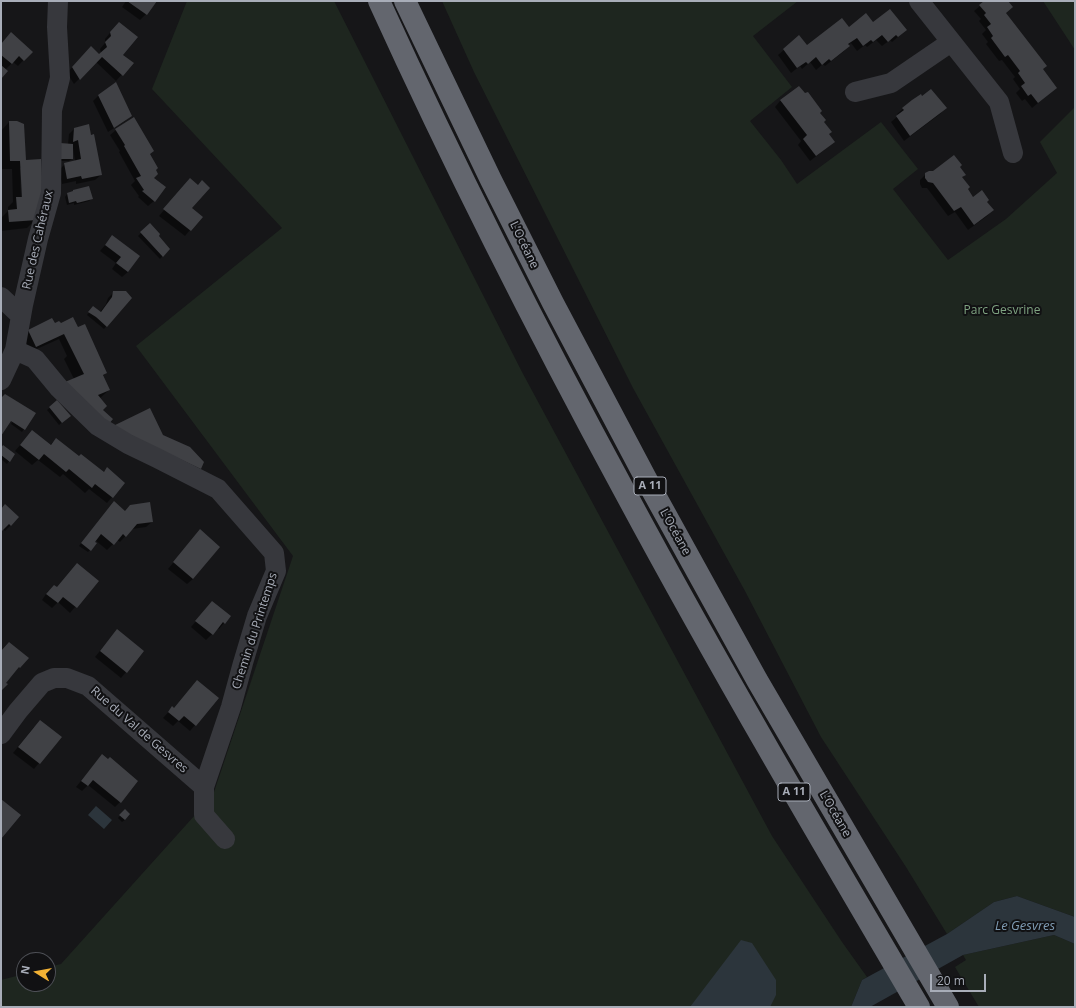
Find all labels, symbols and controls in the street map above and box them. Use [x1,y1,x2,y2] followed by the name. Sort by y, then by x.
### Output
[20,189,56,291] street label: Rue des Cahéraux
[506,219,542,271] street label: L’Océane
[964,304,1040,318] park label: Parc Gesvrine
[634,477,666,495] road number: A 11
[656,506,694,558] street label: L’Océane
[229,571,281,691] street label: Chemin du Printemps
[87,684,191,776] street label: Rue du Val de Gesvres
[778,783,810,801] road number: A 11
[816,788,854,840] street label: L’Océane
[995,918,1055,934] water label: Le Gesvres
[16,952,56,992] north arrow
[16,964,33,976] text: N
[932,966,988,992] scale bar
[937,972,965,989] text: 20 m

